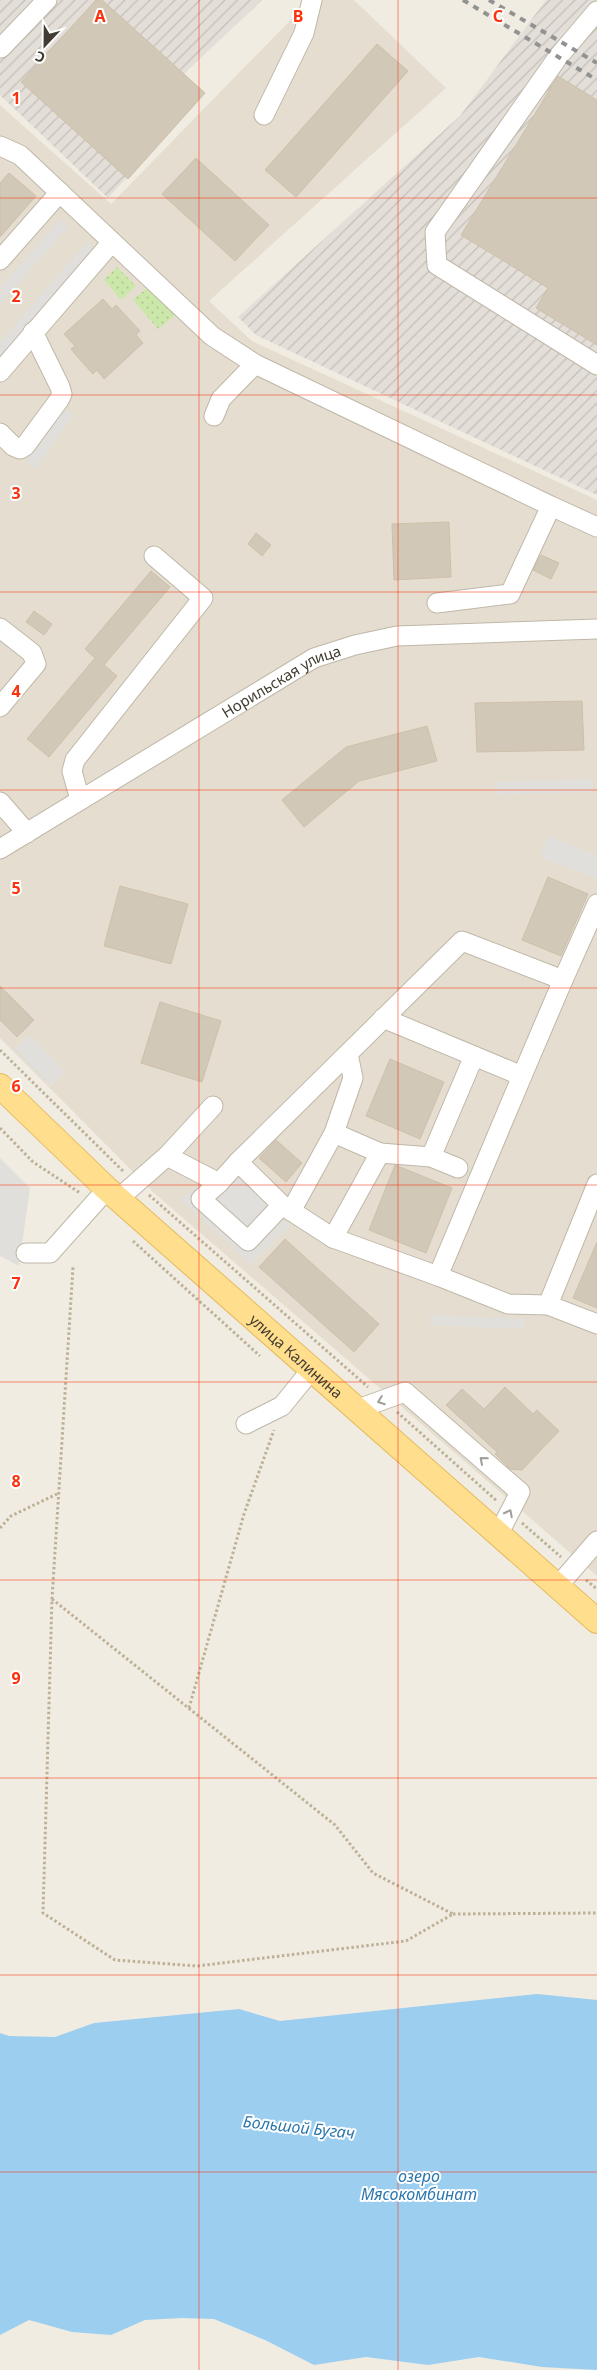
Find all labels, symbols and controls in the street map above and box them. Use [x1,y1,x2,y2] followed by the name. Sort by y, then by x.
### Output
[94,5,106,27] text: A
[293,5,303,27] text: B
[493,5,503,27] text: C
[20,20,70,70] north arrow
[32,47,48,68] text: С
[11,87,21,109] text: 1
[11,285,21,307] text: 2
[11,482,21,504] text: 3
[218,640,343,722] street label: Норильская улица
[11,680,21,702] text: 4
[11,877,21,899] text: 5
[11,1075,21,1097] text: 6
[11,1272,21,1294] text: 7
[245,1309,347,1403] street label: улица Калинина
[378,1395,386,1405] one-way arrow
[480,1457,489,1466] one-way arrow
[11,1470,21,1492] text: 8
[503,1510,513,1519] one-way arrow
[11,1667,21,1689] text: 9
[242,2110,356,2144] water label: Большой Бугач
[361,2165,477,2205] water label: озеро Мясокомбинат

